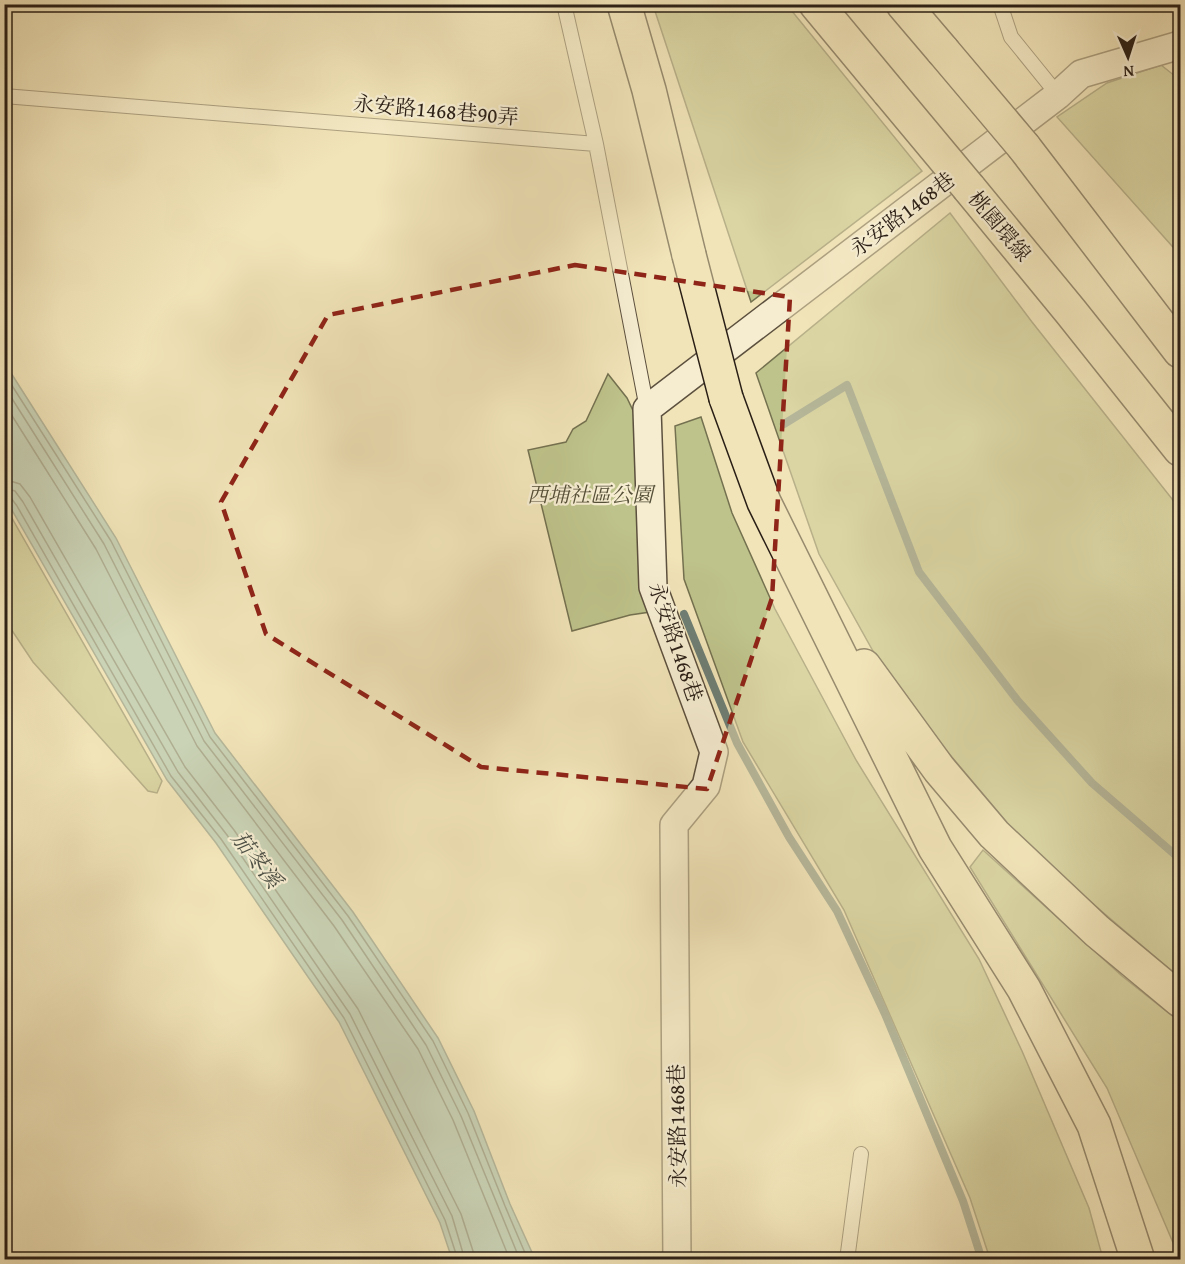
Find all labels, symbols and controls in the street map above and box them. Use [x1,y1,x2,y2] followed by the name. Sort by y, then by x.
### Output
[1098,27,1158,87] north arrow
[1123,60,1135,84] text: N
[352,87,520,133] street label: 永安路1468巷90弄
[843,164,961,264] street label: 永安路1468巷
[961,184,1039,268] street label: 桃園環線
[527,479,656,510] park label: 西埔社區公園
[641,578,711,706] street label: 永安路1468巷
[224,823,291,896] water label: 茄苳溪
[660,1064,694,1188] street label: 永安路1468巷

